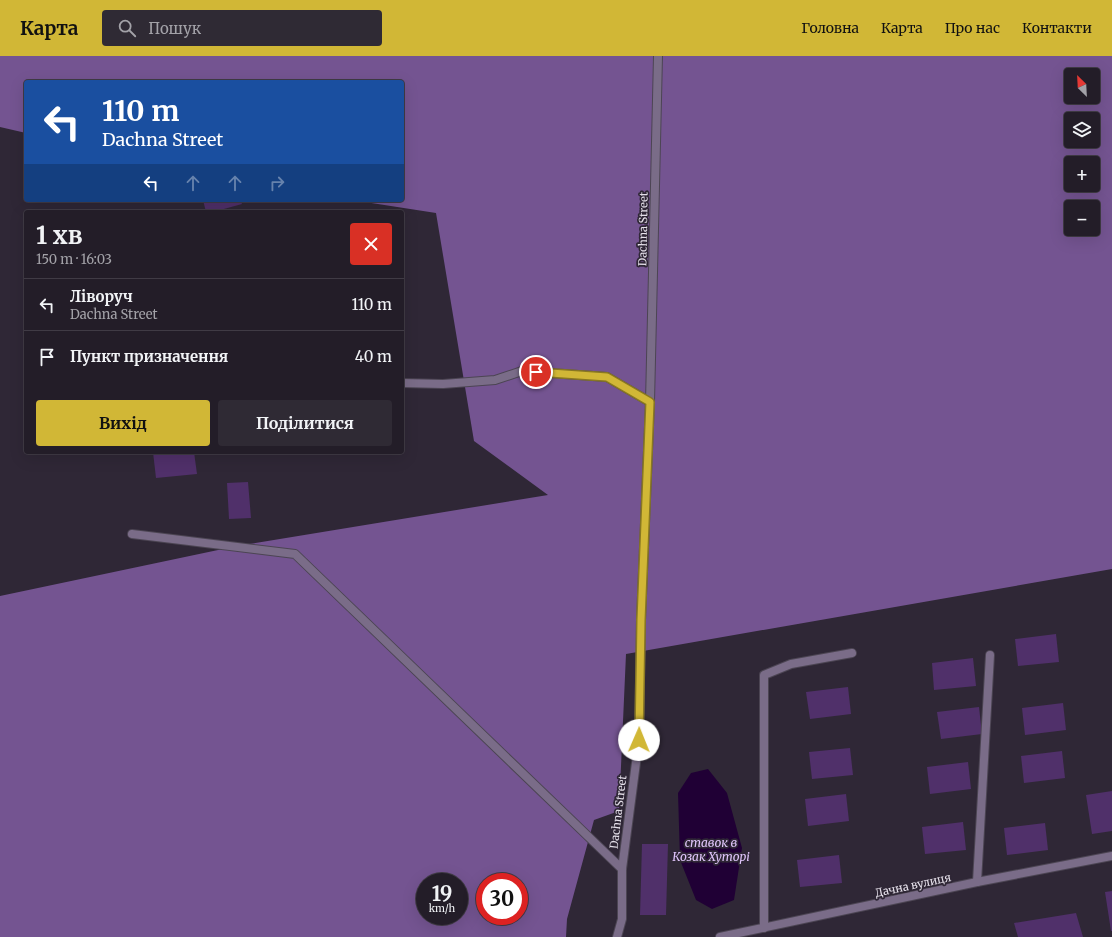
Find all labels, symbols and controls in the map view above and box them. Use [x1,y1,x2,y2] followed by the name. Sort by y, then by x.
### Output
[102,10,382,46] search box
[20,16,78,40] text: Карта
[116,17,138,39] icon: search
[148,19,201,38] text: Пошук
[801,19,859,37] text: Головна
[881,19,923,37] text: Карта
[945,19,1000,37] text: Про нас
[1022,19,1092,37] text: Контакти
[1064,68,1100,104] north arrow
[1064,68,1100,236] map controls
[102,93,179,129] text: 110 m
[36,96,88,148] icon: left
[1064,112,1100,148] button: layers
[102,128,223,151] text: Dachna Street
[1064,156,1100,192] button: +
[140,172,162,194] icon: left
[182,172,204,194] icon: ahead
[224,172,246,194] icon: ahead
[266,172,288,194] icon: right
[635,191,651,266] street label: Dachna Street
[1064,200,1100,236] button: −
[36,220,82,251] text: 1 хв
[350,223,392,265] button: close
[36,251,112,268] text: 150 m · 16:03
[70,287,133,306] text: Ліворуч
[36,294,58,316] icon: left
[351,295,392,314] text: 110 m
[70,306,158,323] text: Dachna Street
[36,346,58,368] icon: arrive
[70,347,228,366] text: Пункт призначення
[355,347,392,366] text: 40 m
[519,355,553,389] pin
[525,361,547,383] icon: arrive
[36,400,210,446] button: Вихід
[218,400,392,446] button: Поділитися
[618,719,660,761] position arrow
[607,774,630,850] street label: Dachna Street
[672,835,750,864] water label: ставок в Козак Хуторі
[874,870,953,900] street label: Дачна вулиця
[476,873,528,925] speed limit sign: 30
[432,881,452,906] text: 19
[429,902,455,915] text: km/h

